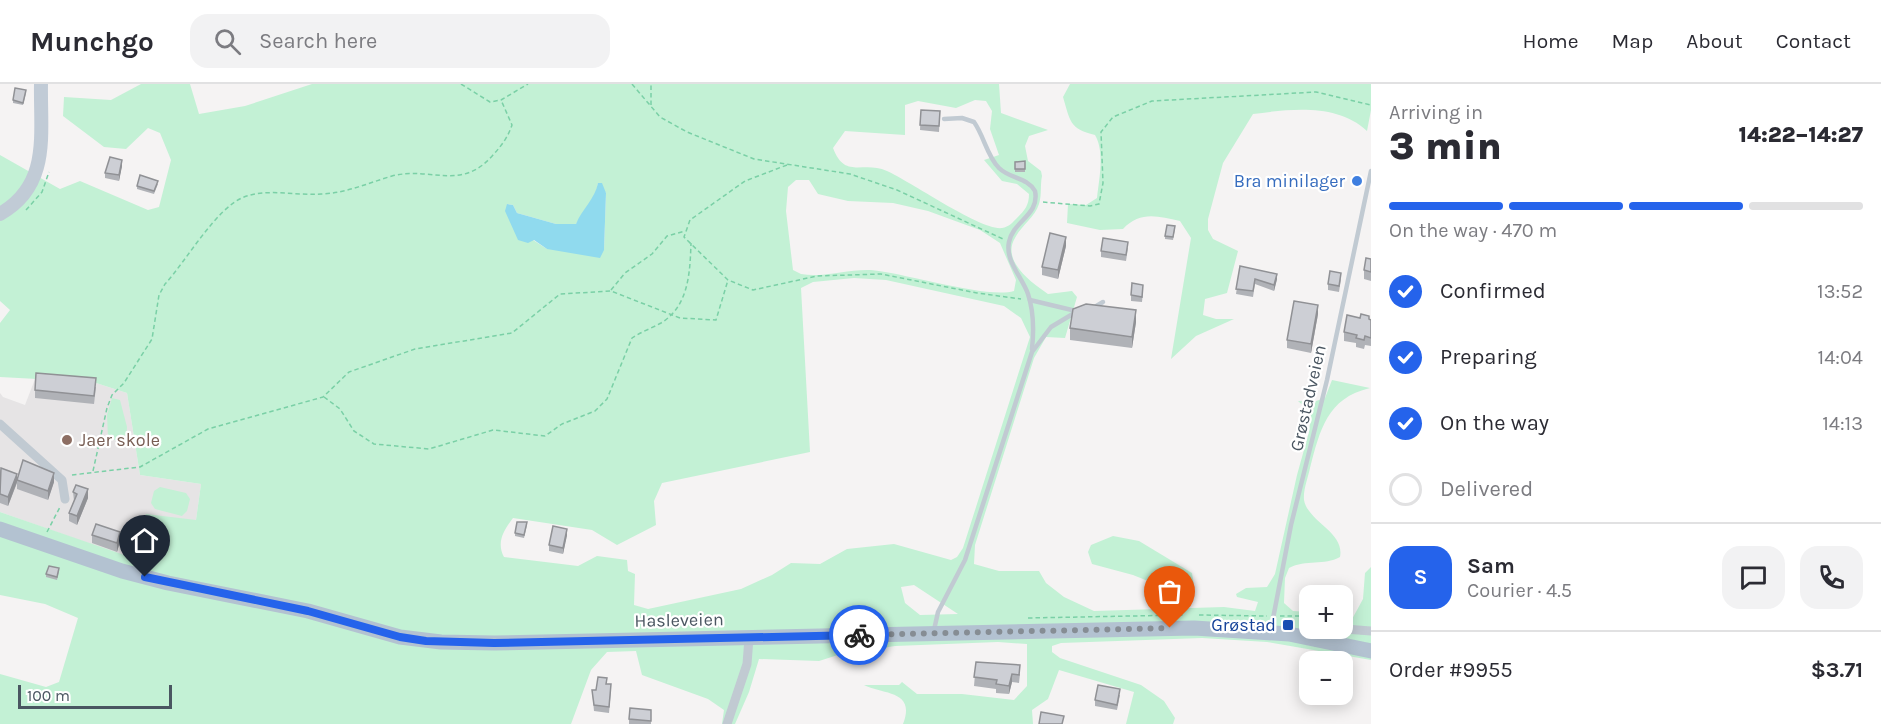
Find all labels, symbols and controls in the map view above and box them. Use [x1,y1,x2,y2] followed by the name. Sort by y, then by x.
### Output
[190,14,610,68] search box
[30,25,154,58] text: Munchgo
[211,25,244,58] icon: search
[259,28,377,54] text: Search here
[1523,29,1579,53] text: Home
[1612,29,1653,53] text: Map
[1686,29,1743,53] text: About
[1776,29,1851,53] text: Contact
[1389,101,1483,124] text: Arriving in
[1739,122,1863,148] text: 14:22–14:27
[1389,123,1502,169] text: 3 min
[1234,170,1345,192] place label: Bra minilager
[1350,174,1364,188] marker: Bra minilager
[1389,219,1557,242] text: On the way · 470 m
[1389,275,1422,308] icon: check
[1440,278,1546,304] text: Confirmed
[1817,280,1863,303] text: 13:52
[1389,341,1422,374] icon: check
[1285,343,1331,453] street label: Grøstadveien
[1440,344,1537,370] text: Preparing
[1818,346,1863,369] text: 14:04
[1389,407,1422,440] icon: check
[1440,410,1549,436] text: On the way
[1822,412,1863,435] text: 14:13
[79,429,160,451] place label: Jaer skole
[60,433,74,447] marker: Jaer skole
[1440,476,1533,502] text: Delivered
[119,515,170,577] pin
[128,524,161,557] icon: home
[1722,546,1785,609] button: chat
[1800,546,1863,609] button: phone
[1467,553,1515,579] text: Sam
[1413,564,1428,590] text: S
[1144,566,1195,628] pin
[1153,575,1186,608] icon: bag
[1467,579,1572,602] text: Courier · 4.5
[1299,585,1353,705] map controls
[1299,585,1353,639] button: +
[829,605,889,665] courier
[634,608,724,632] street label: Hasleveien
[1211,614,1276,636] place label: Grøstad
[1281,618,1295,632] marker: Grøstad
[843,619,876,652] icon: bike
[1299,651,1353,705] button: −
[1389,657,1513,683] text: Order #9955
[1811,657,1863,683] text: $3.71
[18,682,172,710] scale bar
[27,686,70,705] text: 100 m

